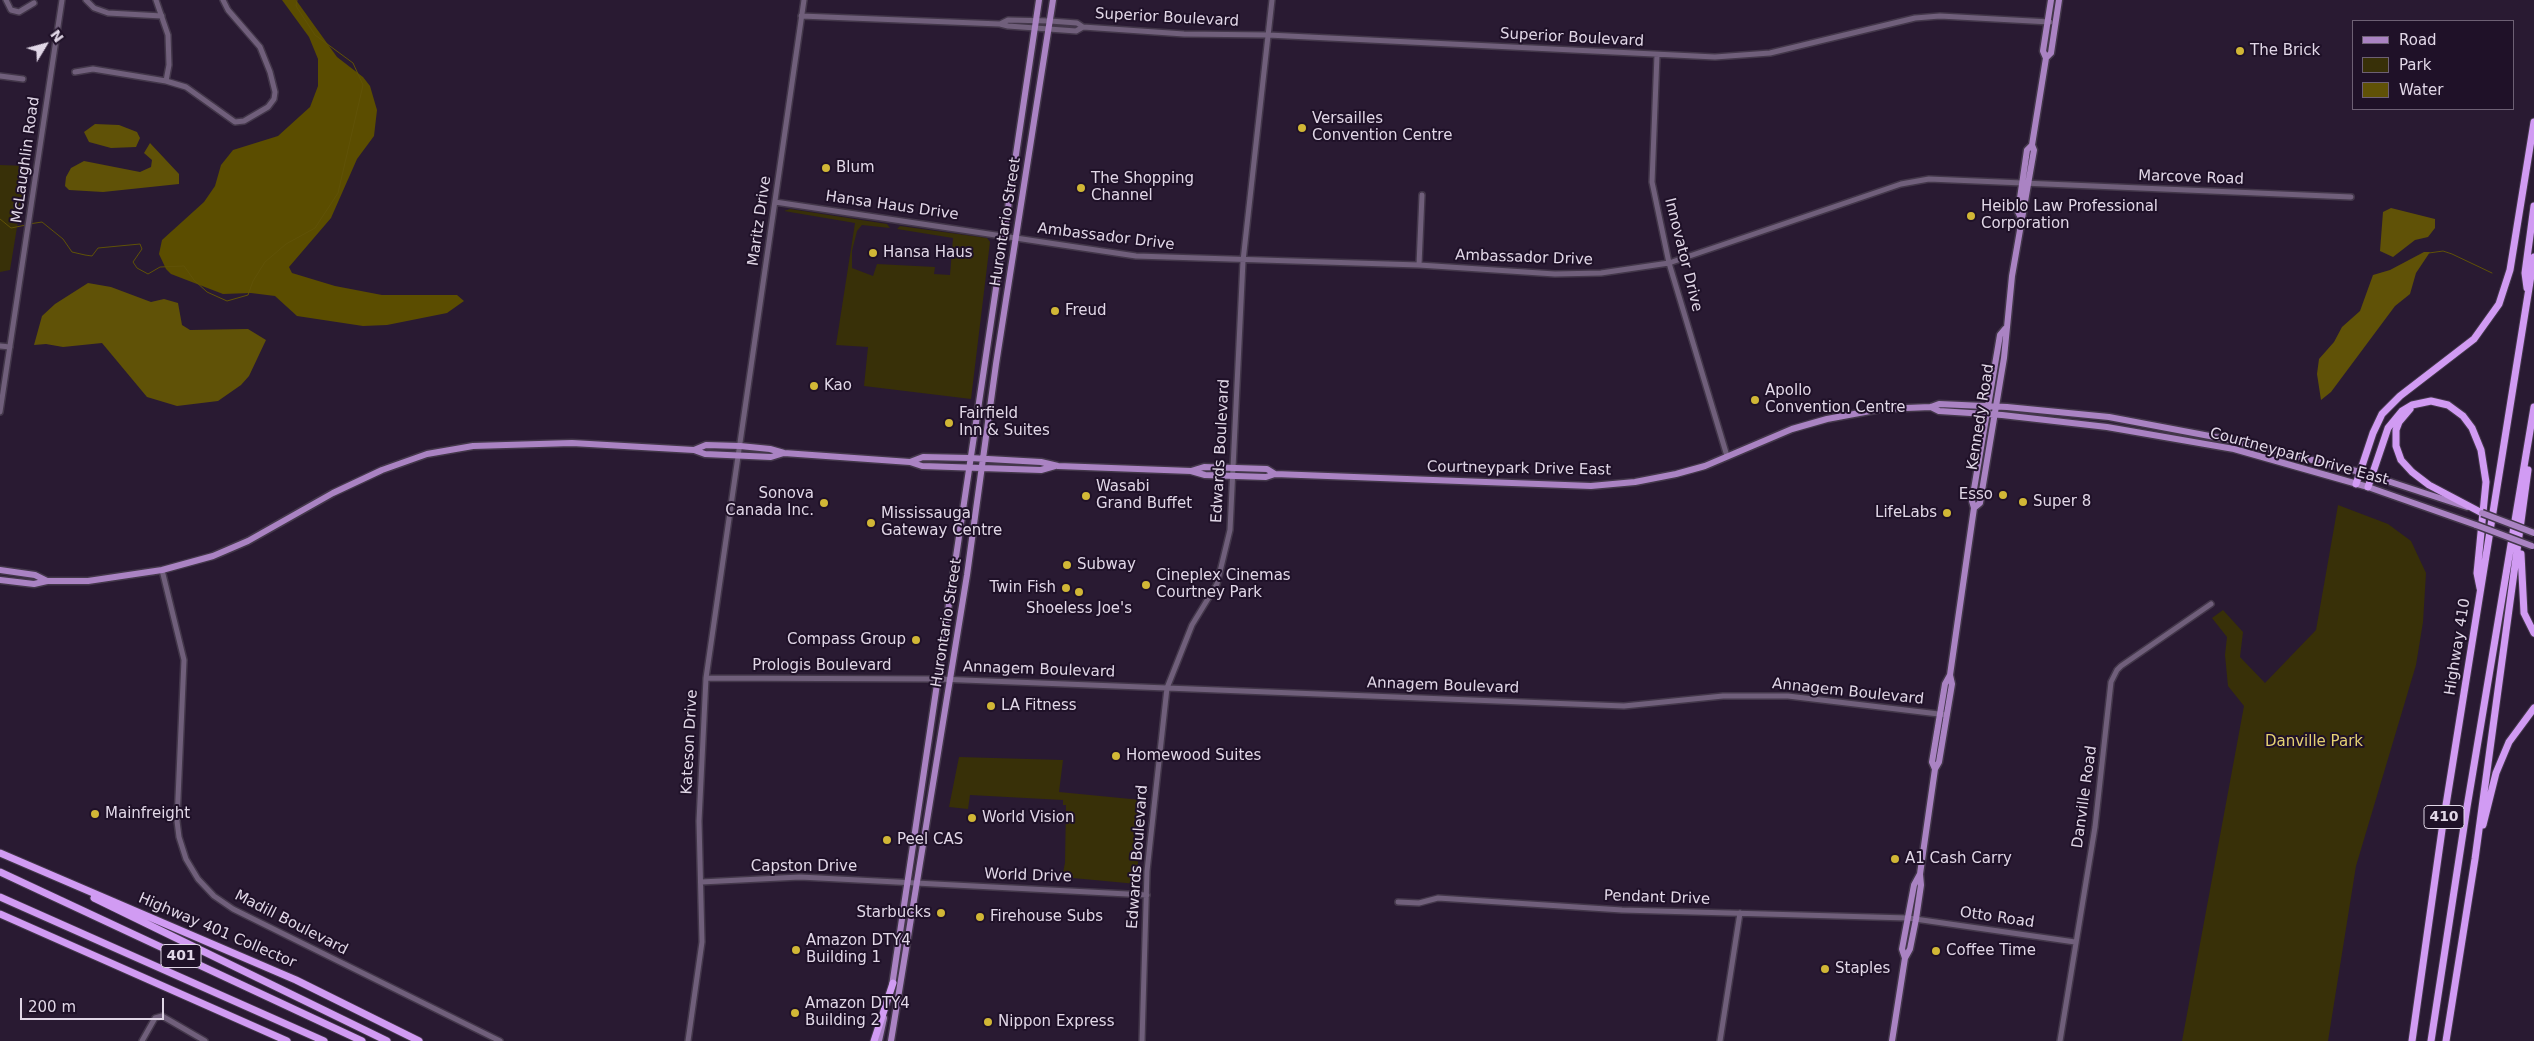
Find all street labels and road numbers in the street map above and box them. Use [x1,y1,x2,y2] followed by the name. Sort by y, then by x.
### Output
[1095,5,1239,31] street label: Superior Boulevard
[1500,25,1644,51] street label: Superior Boulevard
[8,96,44,224] street label: McLaughlin Road
[987,156,1025,288] street label: Hurontario Street
[2138,167,2244,189] street label: Marcove Road
[745,175,775,267] street label: Maritz Drive
[824,188,960,224] street label: Hansa Haus Drive
[1660,196,1706,314] street label: Innovator Drive
[1036,220,1176,254] street label: Ambassador Drive
[1455,247,1593,269] street label: Ambassador Drive
[1964,363,1998,471] street label: Kennedy Road
[1208,378,1234,524] street label: Edwards Boulevard
[2208,424,2390,490] street label: Courtneypark Drive East
[1427,458,1611,480] street label: Courtneypark Drive East
[928,557,966,689] street label: Hurontario Street
[2441,597,2475,697] street label: Highway 410
[752,657,892,675] street label: Prologis Boulevard
[963,658,1115,682] street label: Annagem Boulevard
[1367,674,1519,698] street label: Annagem Boulevard
[1771,675,1925,709] street label: Annagem Boulevard
[678,689,702,795] street label: Kateson Drive
[2069,745,2101,849] street label: Danville Road
[1124,784,1152,930] street label: Edwards Boulevard
[2424,806,2464,829] road number: 410
[751,858,857,876] street label: Capston Drive
[984,865,1072,887] street label: World Drive
[231,887,351,959] street label: Madill Boulevard
[1604,887,1710,909] street label: Pendant Drive
[135,890,299,972] street label: Highway 401 Collector
[1959,904,2035,932] street label: Otto Road
[161,944,201,968] road number: 401

